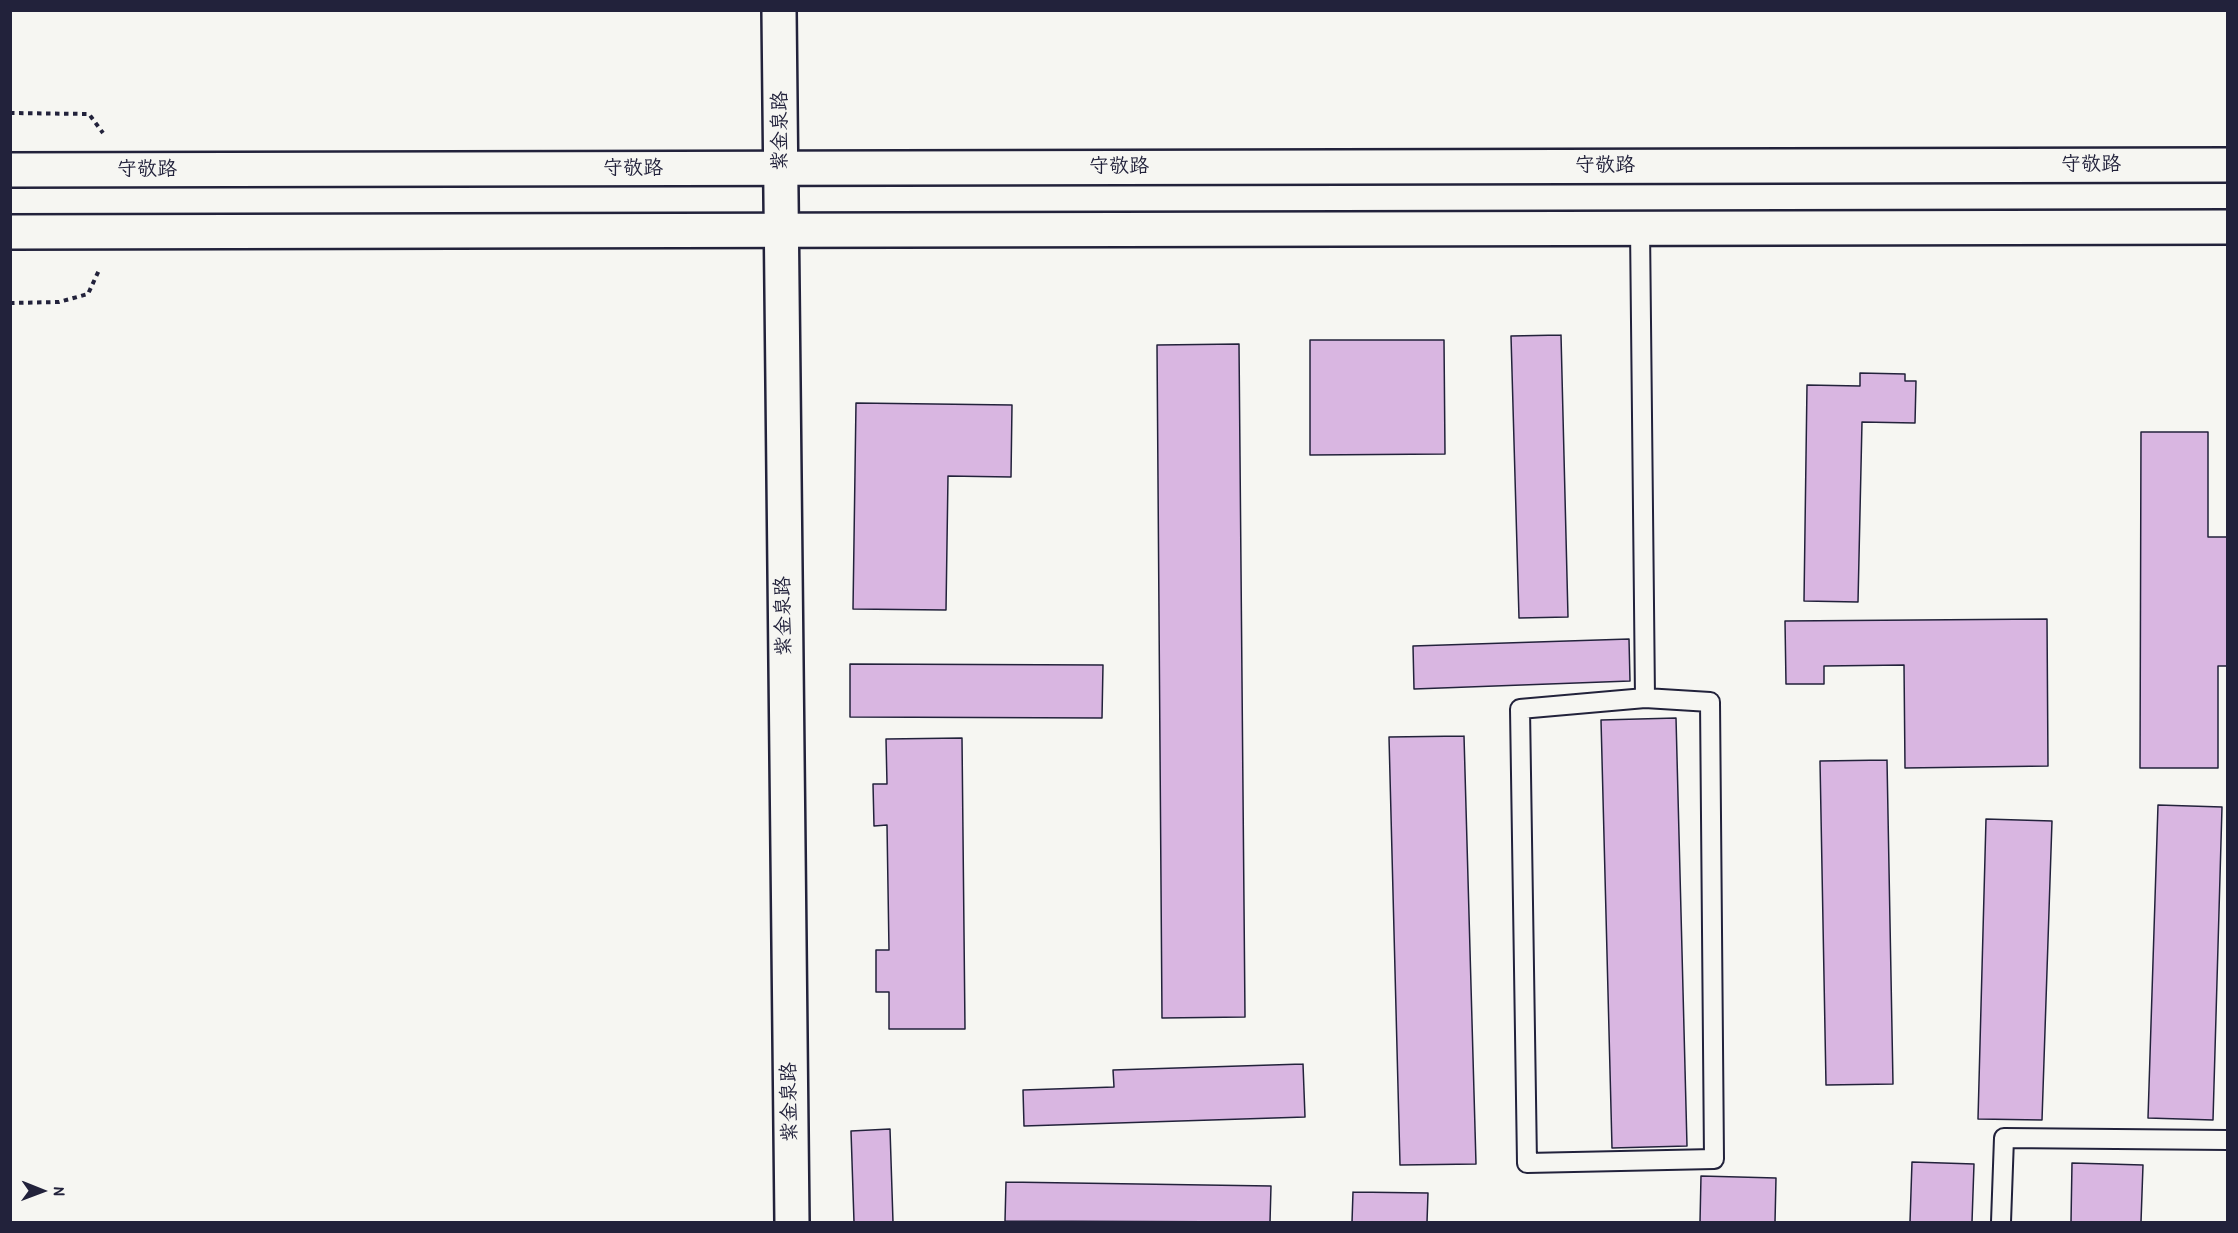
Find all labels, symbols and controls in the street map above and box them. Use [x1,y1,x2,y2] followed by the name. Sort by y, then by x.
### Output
[769,91,793,171] street label: 紫金泉路
[2061,153,2121,177] street label: 守敬路
[1575,154,1635,178] street label: 守敬路
[1089,155,1149,179] street label: 守敬路
[603,157,663,181] street label: 守敬路
[117,158,177,182] street label: 守敬路
[771,576,797,656] street label: 紫金泉路
[777,1062,803,1142] street label: 紫金泉路
[12,1161,72,1221] north arrow
[49,1187,71,1196] text: N

